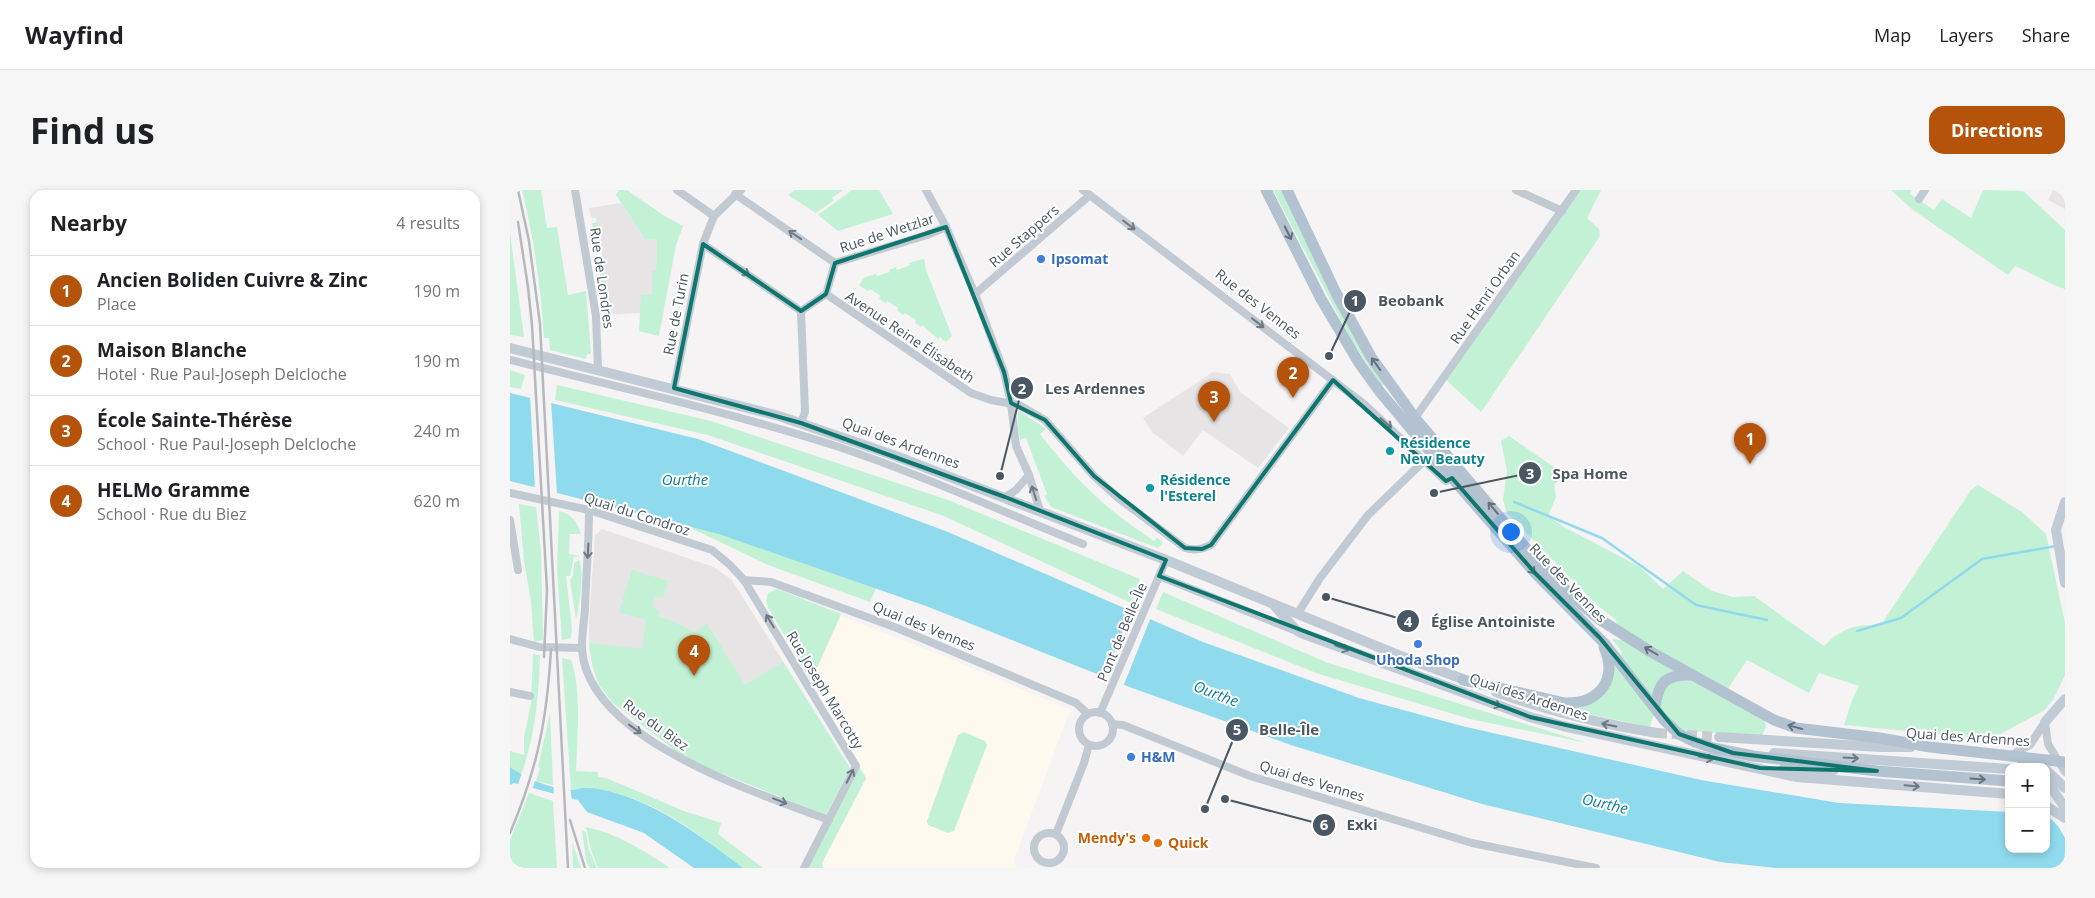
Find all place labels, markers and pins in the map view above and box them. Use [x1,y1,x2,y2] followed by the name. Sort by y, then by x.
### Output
[1051,249,1108,268] place label: Ipsomat
[1035,253,1047,265] marker: Ipsomat
[1343,286,1454,316] callout: Beobank
[1277,357,1309,398] pin: 2
[1010,373,1155,403] callout: Les Ardennes
[1198,381,1230,422] pin: 3
[1734,423,1766,464] pin: 1
[1400,433,1485,468] place label: Résidence New Beauty
[1384,445,1396,457] marker: Résidence New Beauty
[1517,458,1637,488] callout: Spa Home
[1160,470,1231,505] place label: Résidence l'Esterel
[1144,482,1156,494] marker: Résidence l'Esterel
[1396,606,1565,636] callout: Église Antoiniste
[678,635,710,676] pin: 4
[1412,638,1424,650] marker: Uhoda Shop
[1376,650,1460,669] place label: Uhoda Shop
[1224,715,1329,745] callout: Belle-Île
[1141,747,1175,766] place label: H&M
[1125,751,1137,763] marker: H&M
[1311,810,1387,840] callout: Exki
[1078,828,1136,847] place label: Mendy's
[1140,832,1152,844] marker: Mendy's
[1168,833,1209,852] place label: Quick
[1152,837,1164,849] marker: Quick

